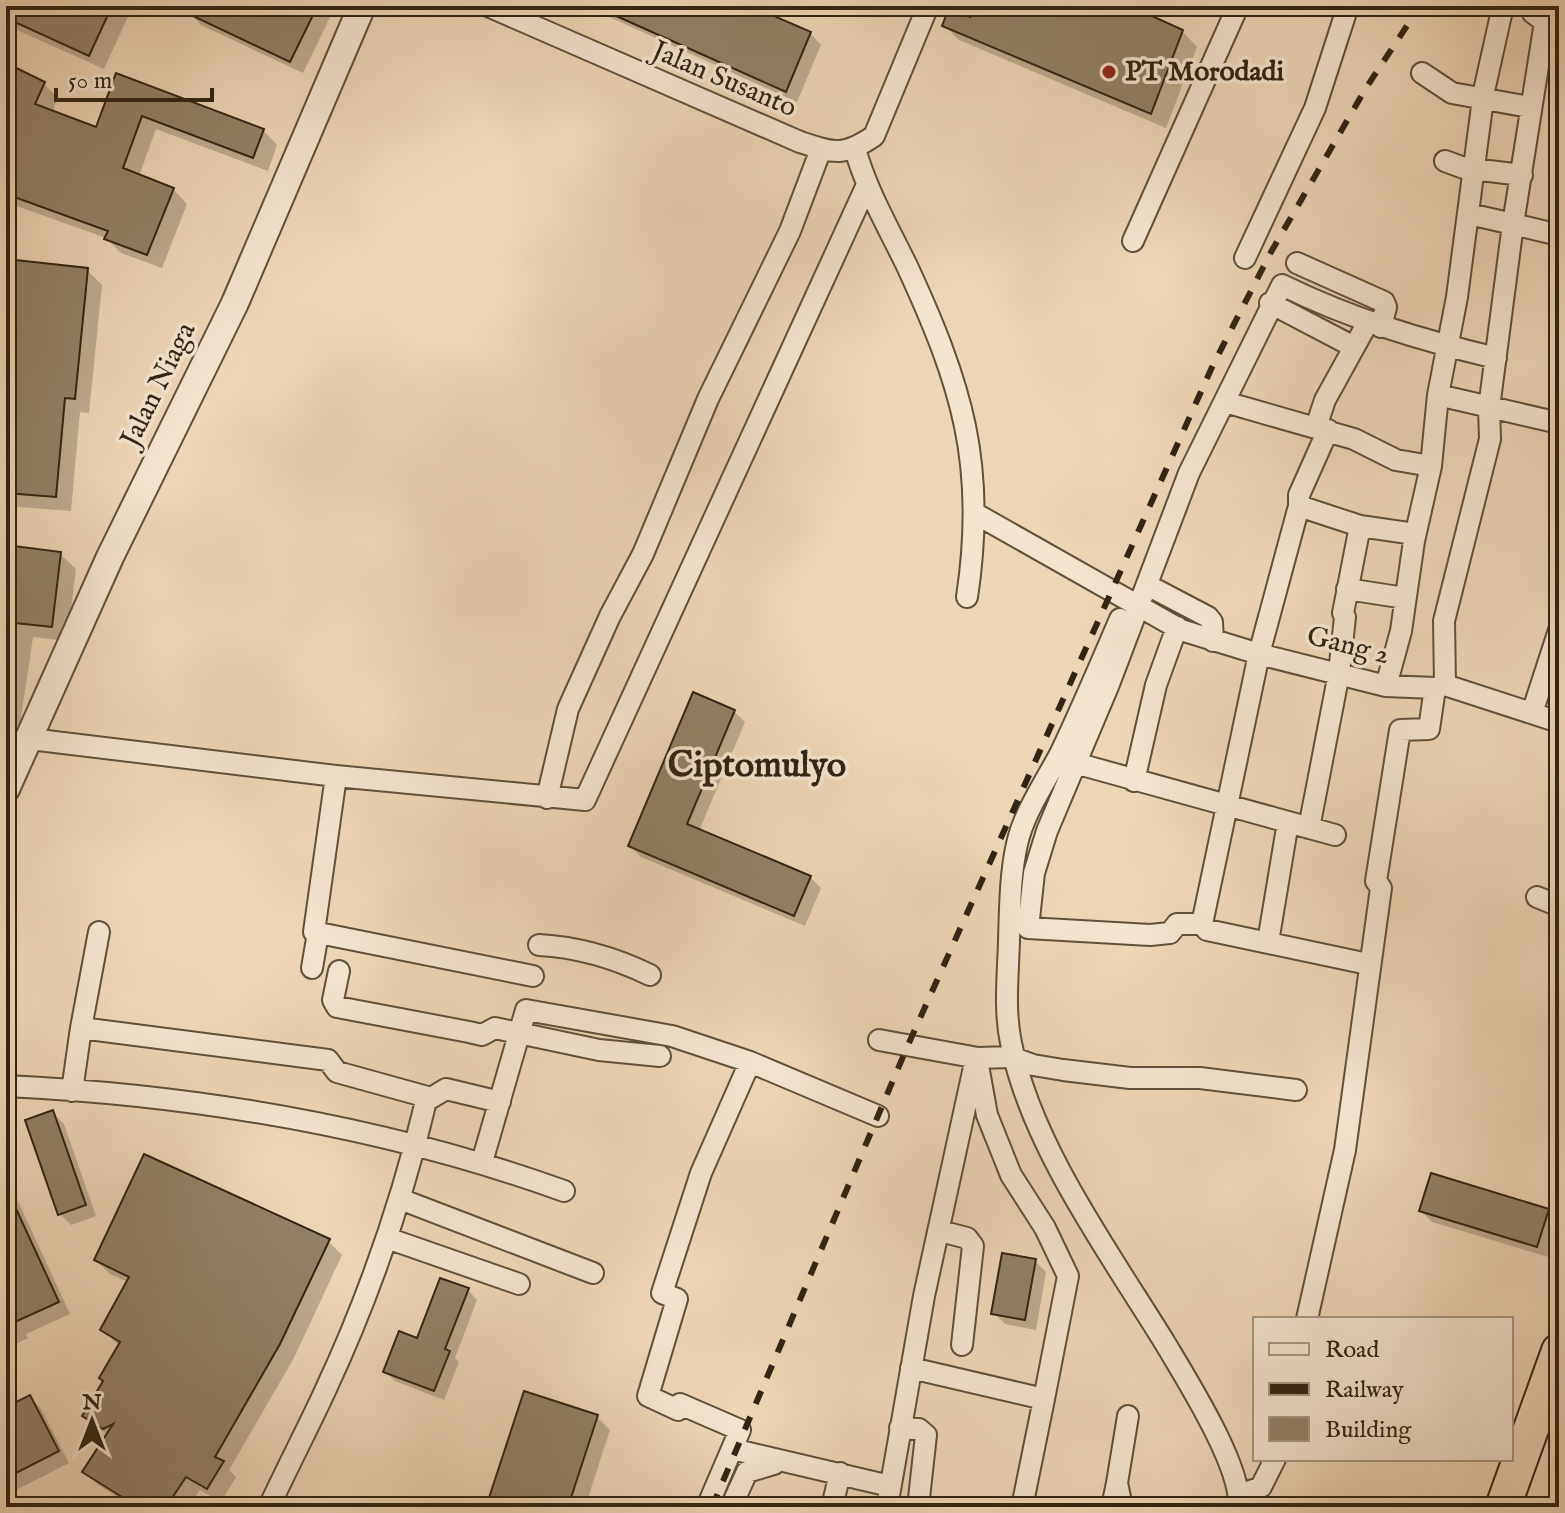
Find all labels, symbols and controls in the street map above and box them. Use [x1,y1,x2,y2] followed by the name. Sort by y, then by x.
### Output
[644,33,802,126] street label: Jalan Susanto
[56,52,212,102] scale bar
[1125,55,1284,90] place label: PT Morodadi
[1100,63,1118,81] marker: PT Morodadi
[68,66,112,97] text: 50 m
[112,316,205,456] street label: Jalan Niaga
[1303,619,1393,673] street label: Gang 2
[668,743,846,789] district label: Ciptomulyo
[1253,1317,1513,1461] legend
[1325,1335,1379,1366] text: Road
[1325,1375,1404,1406] text: Railway
[52,1381,132,1461] north arrow
[81,1389,102,1417] text: N
[1325,1415,1412,1446] text: Building

